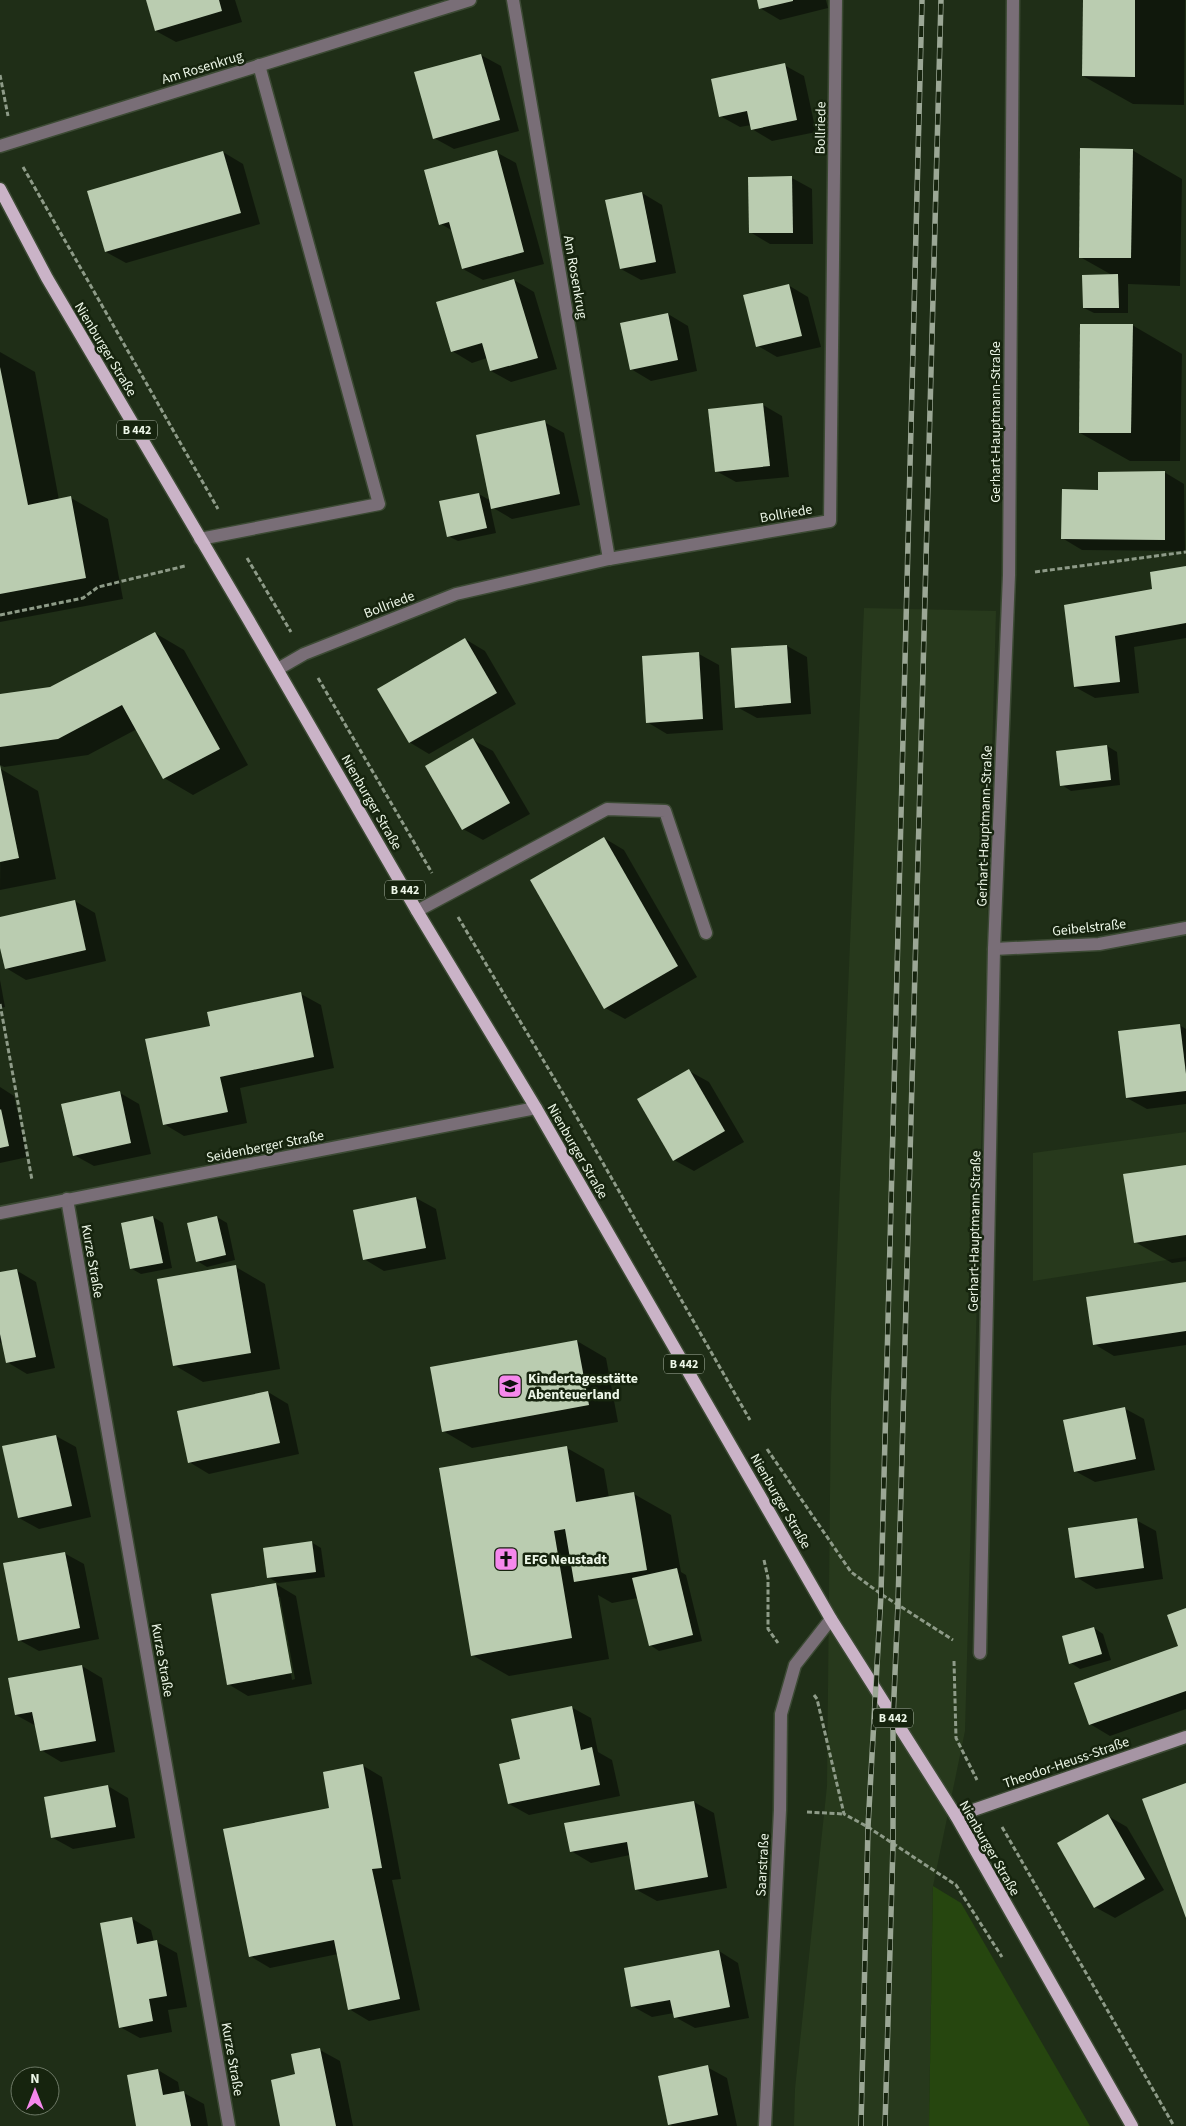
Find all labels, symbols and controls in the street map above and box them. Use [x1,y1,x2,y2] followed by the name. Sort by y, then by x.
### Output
[159,46,246,90] street label: Am Rosenkrug
[811,101,831,155] street label: Bollriede
[558,234,592,320] street label: Am Rosenkrug
[69,298,141,401] street label: Nienburger Straße
[986,341,1006,503] street label: Gerhart-Hauptmann-Straße
[117,420,157,440] road number: B 442
[758,500,814,528] street label: Bollriede
[361,586,418,624] street label: Bollriede
[972,745,998,907] street label: Gerhart-Hauptmann-Straße
[336,751,407,854] street label: Nienburger Straße
[385,880,425,900] road number: B 442
[1051,914,1127,942] street label: Geibelstraße
[542,1100,613,1203] street label: Nienburger Straße
[205,1126,326,1168] street label: Seidenberger Straße
[964,1150,986,1312] street label: Gerhart-Hauptmann-Straße
[76,1223,108,1300] street label: Kurze Straße
[664,1355,704,1374] road number: B 442
[527,1369,638,1405] place label: Kindertagesstätte Abenteuerland
[497,1373,523,1399] school or university icon: Kindertagesstätte Abenteuerland
[745,1450,816,1553] street label: Nienburger Straße
[493,1546,519,1572] church icon: EFG Neustadt
[524,1550,608,1570] place label: EFG Neustadt
[146,1622,178,1699] street label: Kurze Straße
[873,1709,913,1728] road number: B 442
[1001,1732,1132,1794] street label: Theodor-Heuss-Straße
[954,1797,1025,1900] street label: Nienburger Straße
[751,1833,775,1897] street label: Saarstraße
[216,2021,248,2098] street label: Kurze Straße
[10,2066,60,2116] north arrow
[30,2069,40,2089] text: N

